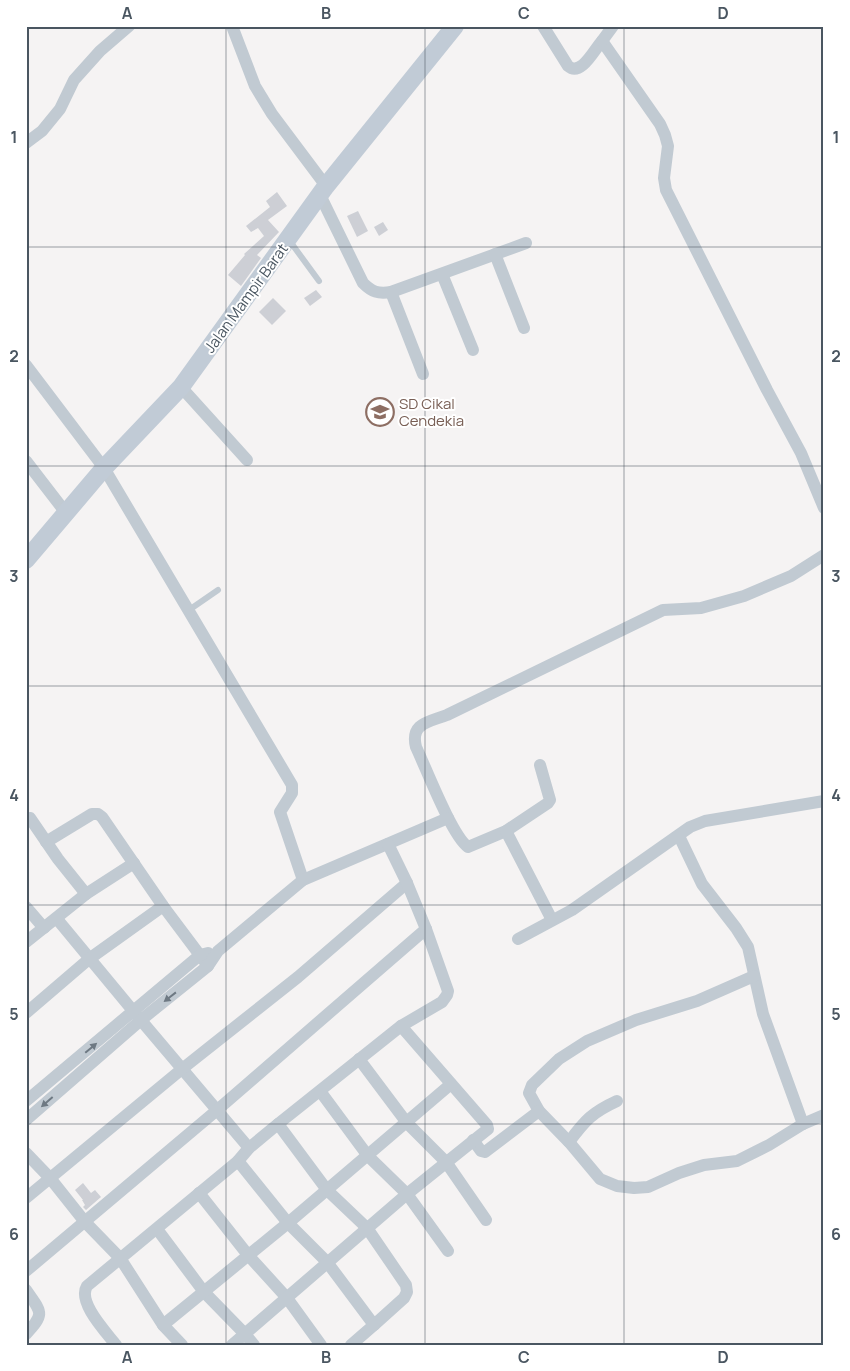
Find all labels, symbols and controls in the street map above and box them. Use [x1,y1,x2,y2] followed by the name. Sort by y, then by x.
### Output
[122,2,133,24] text: A
[321,2,331,24] text: B
[518,2,530,24] text: C
[717,2,729,24] text: D
[10,126,18,148] text: 1
[832,126,840,148] text: 1
[199,239,293,357] street label: Jalan Mampir Barat
[9,345,19,367] text: 2
[831,345,841,367] text: 2
[399,393,464,431] place label: SD Cikal Cendekia
[365,397,395,427] school or university icon: SD Cikal Cendekia
[9,565,19,587] text: 3
[831,565,841,587] text: 3
[9,784,19,806] text: 4
[831,784,841,806] text: 4
[164,991,177,1002] one-way arrow
[9,1003,19,1025] text: 5
[831,1003,841,1025] text: 5
[84,1042,96,1054] one-way arrow
[41,1096,53,1108] one-way arrow
[9,1223,19,1245] text: 6
[831,1223,841,1245] text: 6
[122,1346,133,1368] text: A
[321,1346,331,1368] text: B
[518,1346,530,1368] text: C
[717,1346,729,1368] text: D

